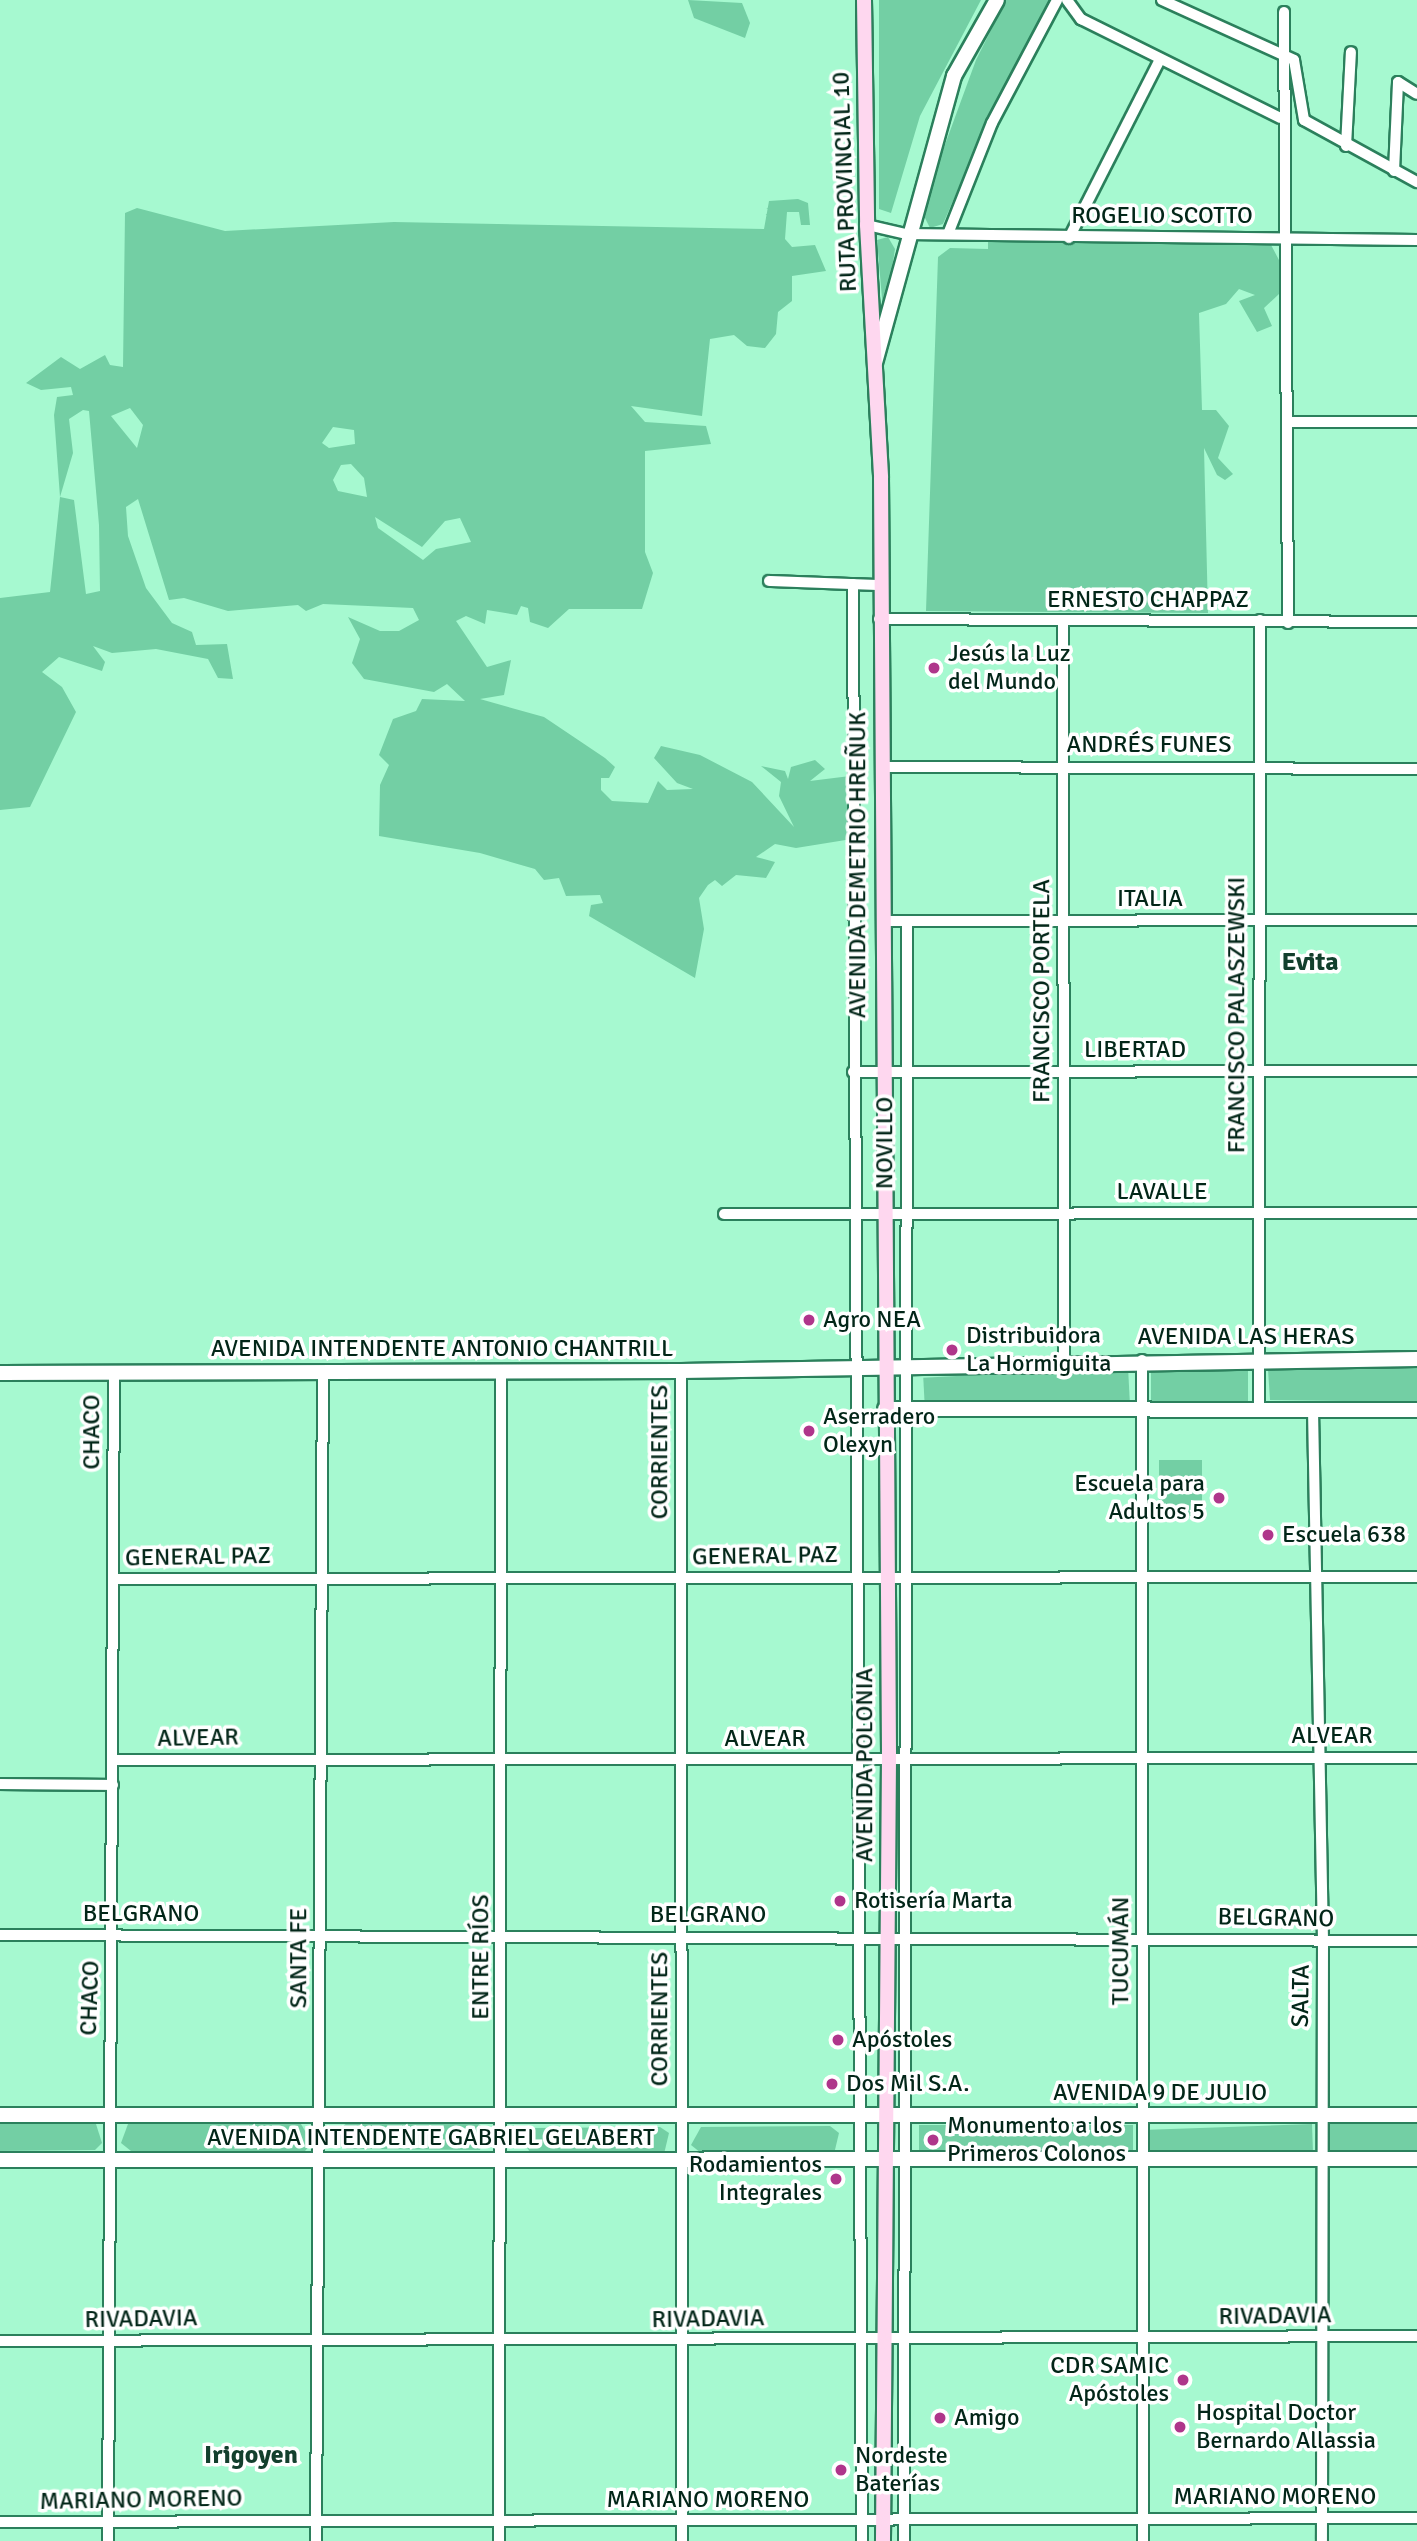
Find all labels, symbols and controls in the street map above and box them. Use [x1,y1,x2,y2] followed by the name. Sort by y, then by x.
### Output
[827,71,863,293] street label: RUTA PROVINCIAL 10
[1071,202,1253,230] street label: ROGELIO SCOTTO
[1047,586,1249,614] street label: ERNESTO CHAPPAZ
[948,640,1071,696] place label: Jesús la Luz del Mundo
[926,660,942,676] marker: Jesús la Luz del Mundo
[844,712,872,1018] street label: AVENIDA DEMETRIO HREÑUK
[1067,731,1231,759] street label: ANDRÉS FUNES
[1223,877,1251,1153] street label: FRANCISCO PALASZEWSKI
[1028,879,1056,1103] street label: FRANCISCO PORTELA
[1117,885,1183,913] street label: ITALIA
[1281,947,1339,979] district label: Evita
[1084,1036,1186,1064] street label: LIBERTAD
[871,1097,899,1189] street label: NOVILLO
[1116,1178,1208,1206] street label: LAVALLE
[823,1306,921,1334] place label: Agro NEA
[801,1312,817,1328] marker: Agro NEA
[966,1322,1112,1378] place label: Distribuidora La Hormiguita
[1137,1323,1355,1351] street label: AVENIDA LAS HERAS
[211,1335,673,1363] street label: AVENIDA INTENDENTE ANTONIO CHANTRILL
[944,1342,960,1358] marker: Distribuidora La Hormiguita
[646,1385,674,1519] street label: CORRIENTES
[78,1394,106,1470] street label: CHACO
[823,1403,935,1459] place label: Aserradero Olexyn
[801,1423,817,1439] marker: Aserradero Olexyn
[1074,1470,1205,1526] place label: Escuela para Adultos 5
[1211,1490,1227,1506] marker: Escuela para Adultos 5
[1282,1521,1406,1549] place label: Escuela 638
[1260,1527,1276,1543] marker: Escuela 638
[692,1540,838,1572] street label: GENERAL PAZ
[125,1541,271,1573] street label: GENERAL PAZ
[851,1668,879,1862] street label: AVENIDA POLONIA
[1291,1722,1373,1750] street label: ALVEAR
[157,1723,239,1753] street label: ALVEAR
[724,1725,806,1753] street label: ALVEAR
[854,1887,1013,1915] place label: Rotisería Marta
[832,1893,848,1909] marker: Rotisería Marta
[467,1894,495,2020] street label: ENTRE RÍOS
[1107,1897,1135,2005] street label: TUCUMÁN
[83,1900,199,1928] street label: BELGRANO
[650,1901,766,1929] street label: BELGRANO
[1217,1903,1335,1933] street label: BELGRANO
[285,1908,313,2008] street label: SANTA FE
[646,1952,674,2086] street label: CORRIENTES
[74,1960,106,2036] street label: CHACO
[1286,1964,1316,2028] street label: SALTA
[852,2026,952,2054] place label: Apóstoles
[830,2032,846,2048] marker: Apóstoles
[846,2070,970,2098] place label: Dos Mil S.A.
[824,2076,840,2092] marker: Dos Mil S.A.
[1053,2079,1267,2107] street label: AVENIDA 9 DE JULIO
[947,2112,1126,2168] place label: Monumento a los Primeros Colonos
[207,2124,655,2152] street label: AVENIDA INTENDENTE GABRIEL GELABERT
[925,2132,941,2148] marker: Monumento a los Primeros Colonos
[689,2151,822,2207] place label: Rodamientos Integrales
[828,2171,844,2187] marker: Rodamientos Integrales
[1218,2301,1332,2331] street label: RIVADAVIA
[84,2304,198,2334] street label: RIVADAVIA
[651,2304,765,2334] street label: RIVADAVIA
[1050,2352,1169,2408] place label: CDR SAMIC Apóstoles
[1175,2372,1191,2388] marker: CDR SAMIC Apóstoles
[1196,2399,1376,2455] place label: Hospital Doctor Bernardo Allassia
[954,2404,1019,2432] place label: Amigo
[932,2410,948,2426] marker: Amigo
[1170,2417,1190,2437] marker: Hospital Doctor Bernardo Allassia
[204,2440,298,2472] district label: Irigoyen
[855,2442,948,2498] place label: Nordeste Baterías
[833,2462,849,2478] marker: Nordeste Baterías
[1174,2483,1376,2511] street label: MARIANO MORENO
[39,2484,243,2516] street label: MARIANO MORENO
[607,2486,809,2514] street label: MARIANO MORENO

